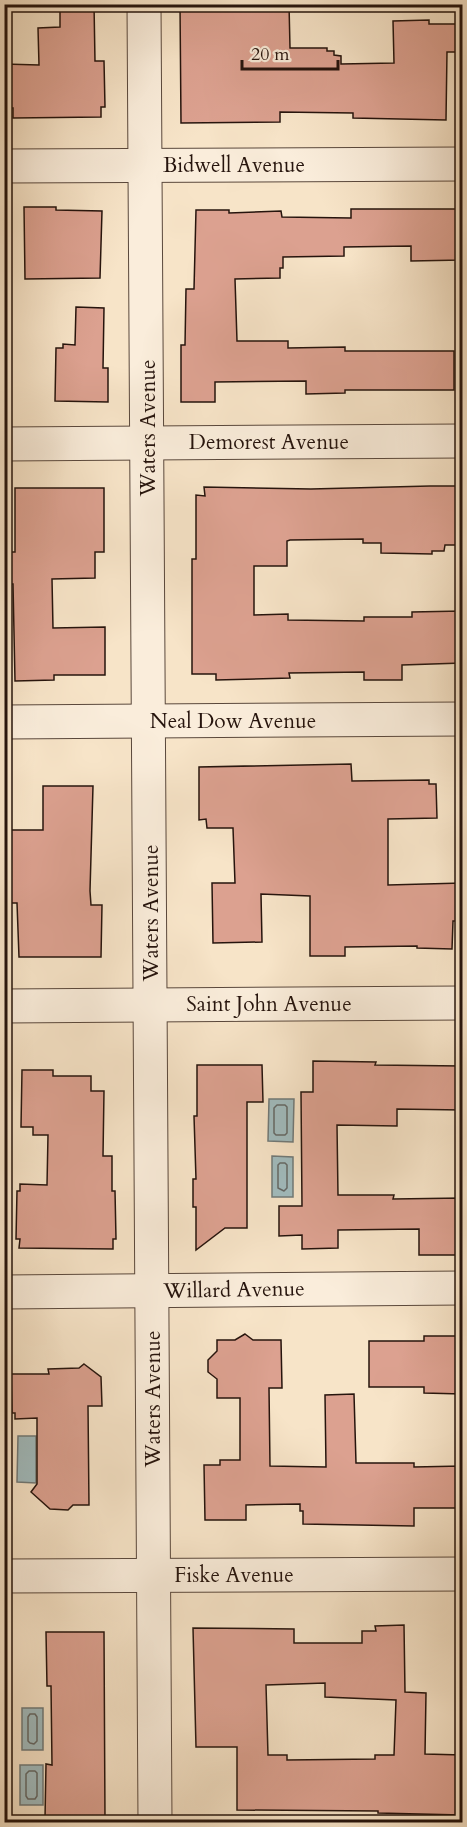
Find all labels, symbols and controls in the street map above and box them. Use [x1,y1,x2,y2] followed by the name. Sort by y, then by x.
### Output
[242,33,338,71] scale bar
[251,42,290,67] text: 20 m
[163,151,305,180] street label: Bidwell Avenue
[134,360,163,497] street label: Waters Avenue
[189,428,349,457] street label: Demorest Avenue
[150,707,316,736] street label: Neal Dow Avenue
[137,845,166,982] street label: Waters Avenue
[186,990,352,1019] street label: Saint John Avenue
[162,1274,305,1306] street label: Willard Avenue
[139,1331,168,1468] street label: Waters Avenue
[174,1561,294,1590] street label: Fiske Avenue

